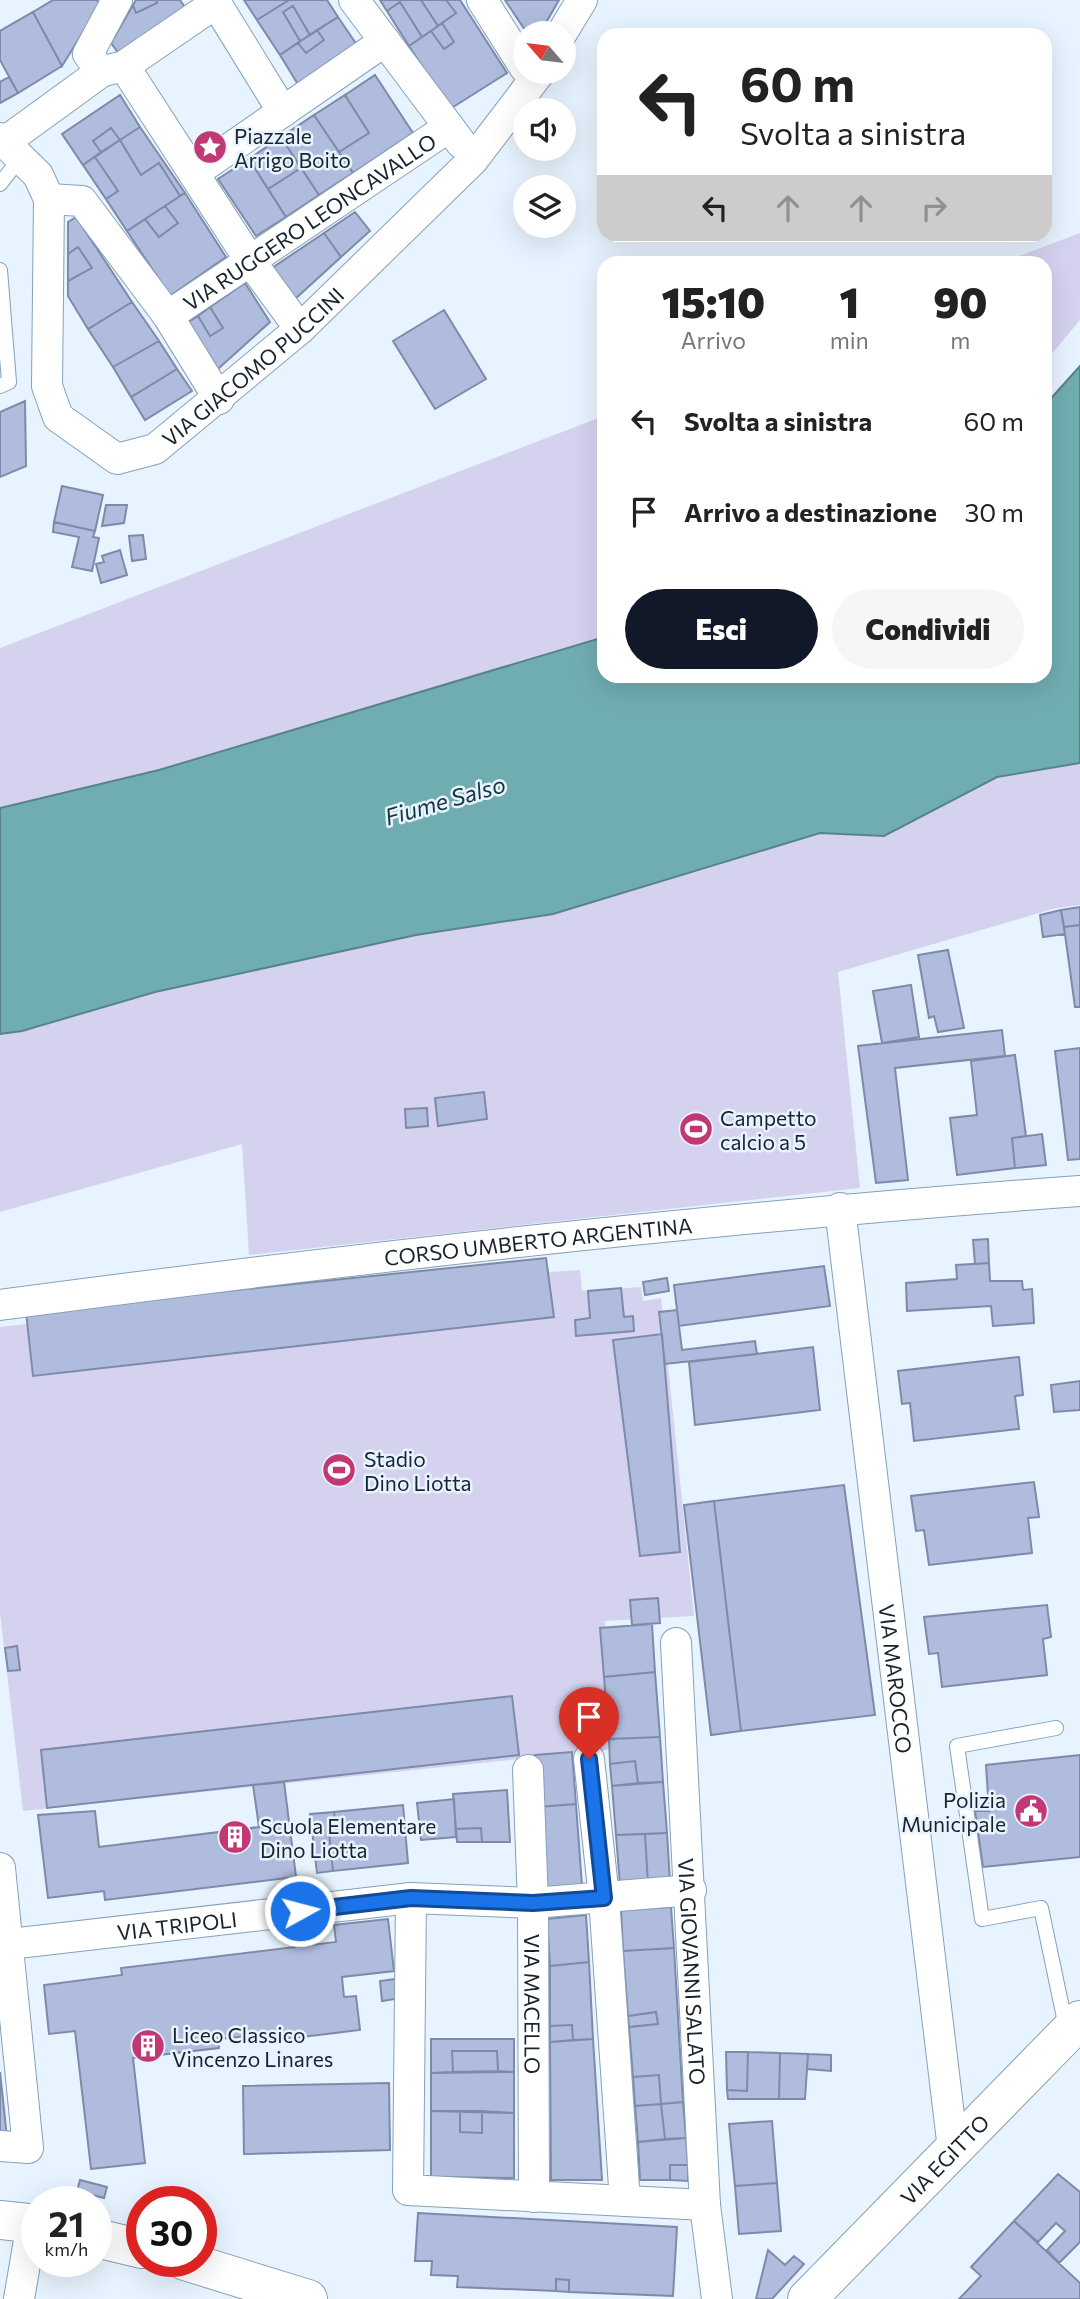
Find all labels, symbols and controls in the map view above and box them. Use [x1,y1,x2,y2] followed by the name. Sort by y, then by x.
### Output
[513,21,576,84] north arrow
[513,21,576,238] map controls
[740,52,855,112] text: 60 m
[625,56,716,147] icon: left
[513,98,576,161] button: sound
[740,112,966,152] text: Svolta a sinistra
[234,123,351,172] place label: Piazzale Arrigo Boito
[178,127,440,315] street label: VIA RUGGERO LEONCAVALLO
[191,128,229,166] place icon: Piazzale Arrigo Boito
[513,175,576,238] button: layers
[696,189,734,227] icon: left
[769,189,807,227] icon: ahead
[842,189,880,227] icon: ahead
[915,189,953,227] icon: right
[661,275,765,327] text: 15:10
[839,275,859,327] text: 1
[933,275,988,327] text: 90
[157,281,348,451] street label: VIA GIACOMO PUCCINI
[681,326,746,354] text: Arrivo
[830,326,869,354] text: min
[950,326,970,354] text: m
[625,402,663,440] icon: left
[684,405,872,436] text: Svolta a sinistra
[964,405,1024,436] text: 60 m
[625,493,663,531] icon: arrive
[684,496,937,527] text: Arrivo a destinazione
[965,496,1024,527] text: 30 m
[625,589,818,669] button: Esci
[832,589,1024,669] button: Condividi
[381,769,509,831] water label: Fiume Salso
[720,1105,817,1154] place label: Campetto calcio a 5
[677,1110,715,1148] sports icon: Campetto calcio a 5
[383,1212,693,1269] street label: CORSO UMBERTO ARGENTINA
[364,1446,471,1495] place label: Stadio Dino Liotta
[320,1451,358,1489] sports icon: Stadio Dino Liotta
[875,1603,918,1755] street label: VIA MAROCCO
[559,1687,619,1759] pin
[570,1698,608,1736] icon: arrive
[901,1787,1006,1836] place label: Polizia Municipale
[1012,1792,1050,1830] public building icon: Polizia Municipale
[260,1813,436,1862] place label: Scuola Elementare Dino Liotta
[216,1818,254,1856] building icon: Scuola Elementare Dino Liotta
[675,1857,711,2086] street label: VIA GIOVANNI SALATO
[263,1874,337,1948] position arrow
[116,1906,238,1944] street label: VIA TRIPOLI
[521,1934,546,2074] street label: VIA MACELLO
[172,2022,333,2071] place label: Liceo Classico Vincenzo Linares
[129,2027,167,2065] building icon: Liceo Classico Vincenzo Linares
[895,2109,994,2209] street label: VIA EGITTO
[126,2186,217,2277] speed limit sign: 30
[49,2201,84,2244] text: 21
[45,2238,88,2260] text: km/h

